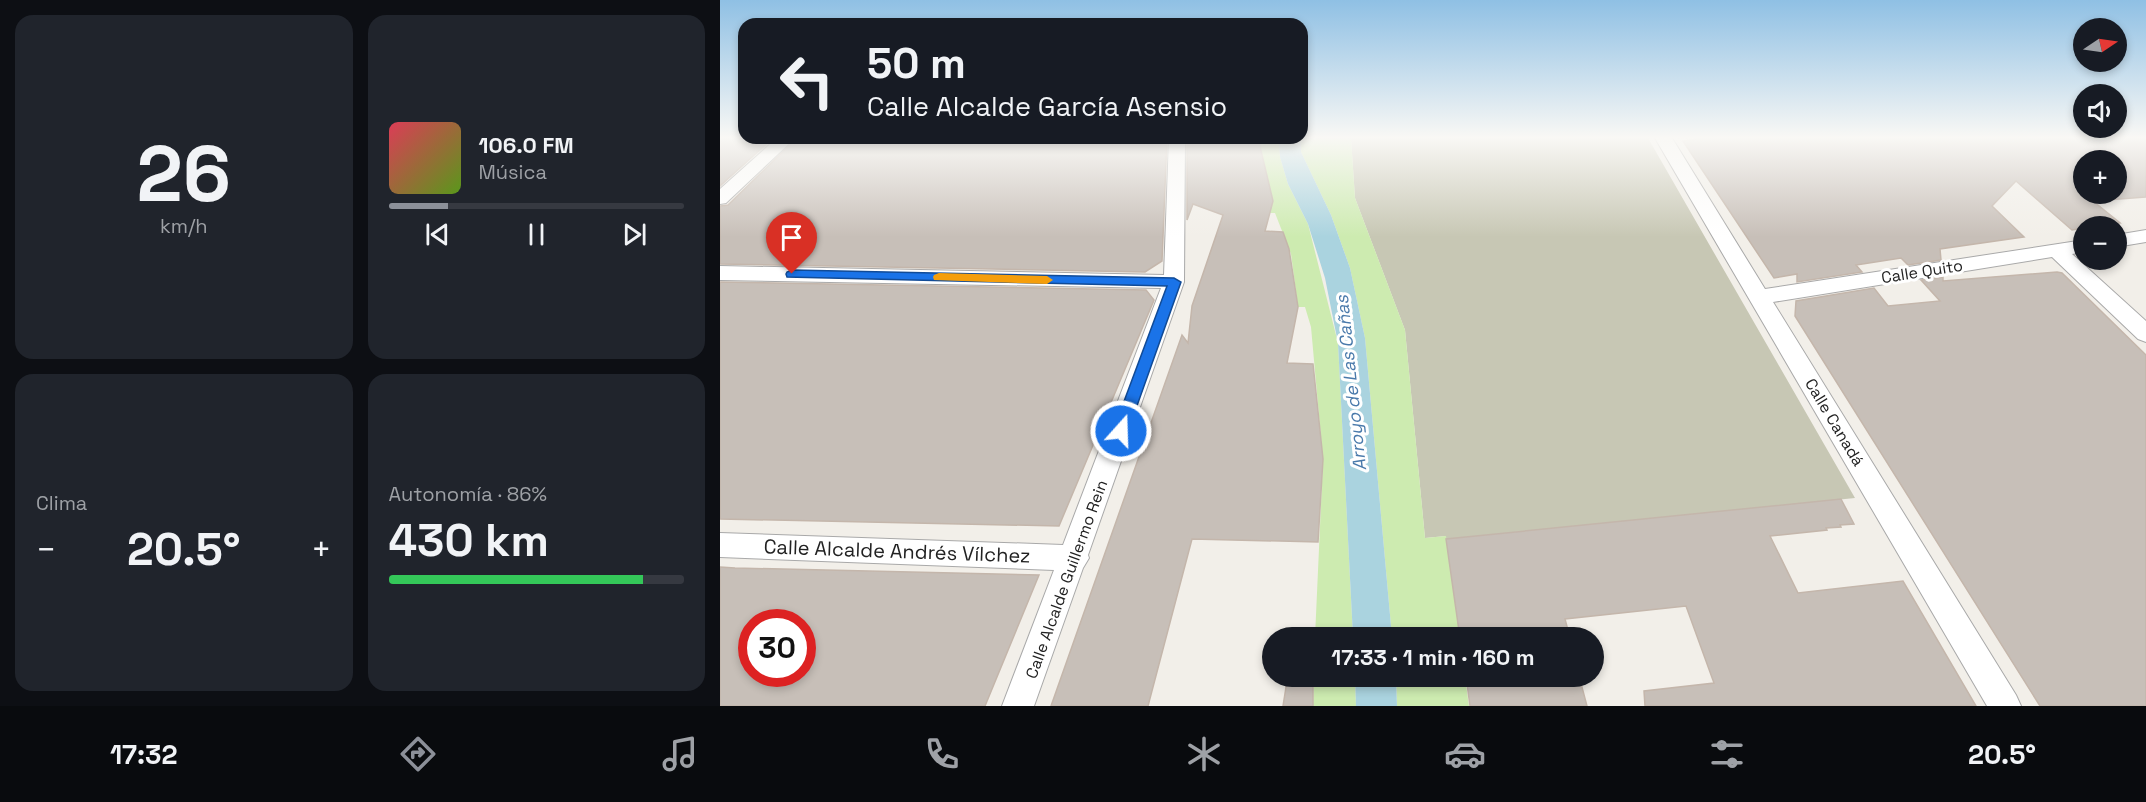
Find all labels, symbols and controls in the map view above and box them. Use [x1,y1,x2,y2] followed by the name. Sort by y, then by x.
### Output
[2073,18,2127,72] north arrow
[2073,18,2127,270] map controls
[867,37,966,90] text: 50 m
[768,42,846,120] icon: left
[2073,84,2127,138] button: sound
[867,89,1227,124] text: Calle Alcalde García Asensio
[136,124,231,224] text: 26
[479,131,574,159] text: 106.0 FM
[2073,150,2127,204] button: +
[479,159,547,185] text: Música
[766,212,817,274] pin
[160,213,208,239] text: km/h
[2073,216,2127,270] button: −
[421,218,454,251] icon: previous
[520,218,553,251] icon: pause
[618,218,651,251] icon: next
[775,221,808,254] icon: arrive
[1880,255,1964,288] street label: Calle Quito
[1330,294,1371,472] water label: Arroyo de Las Cañas
[1800,375,1869,470] street label: Calle Canadá
[1089,399,1153,463] position arrow
[1021,477,1112,681] street label: Calle Alcalde Guillermo Rein
[389,481,547,507] text: Autonomía · 86%
[36,490,87,516] text: Clima
[389,512,549,569] text: 430 km
[127,521,241,578] text: 20.5°
[36,529,56,571] text: −
[311,529,332,571] text: +
[763,533,1031,569] street label: Calle Alcalde Andrés Vílchez
[738,609,816,687] speed limit sign: 30
[1331,643,1535,671] text: 17:33 · 1 min · 160 m
[397,733,439,775] icon: directions
[659,733,701,775] icon: music
[921,733,963,775] icon: phone
[1183,733,1225,775] icon: climate
[1444,733,1486,775] icon: car
[1706,733,1748,775] icon: filters
[110,737,178,772] text: 17:32
[1968,737,2036,772] text: 20.5°

